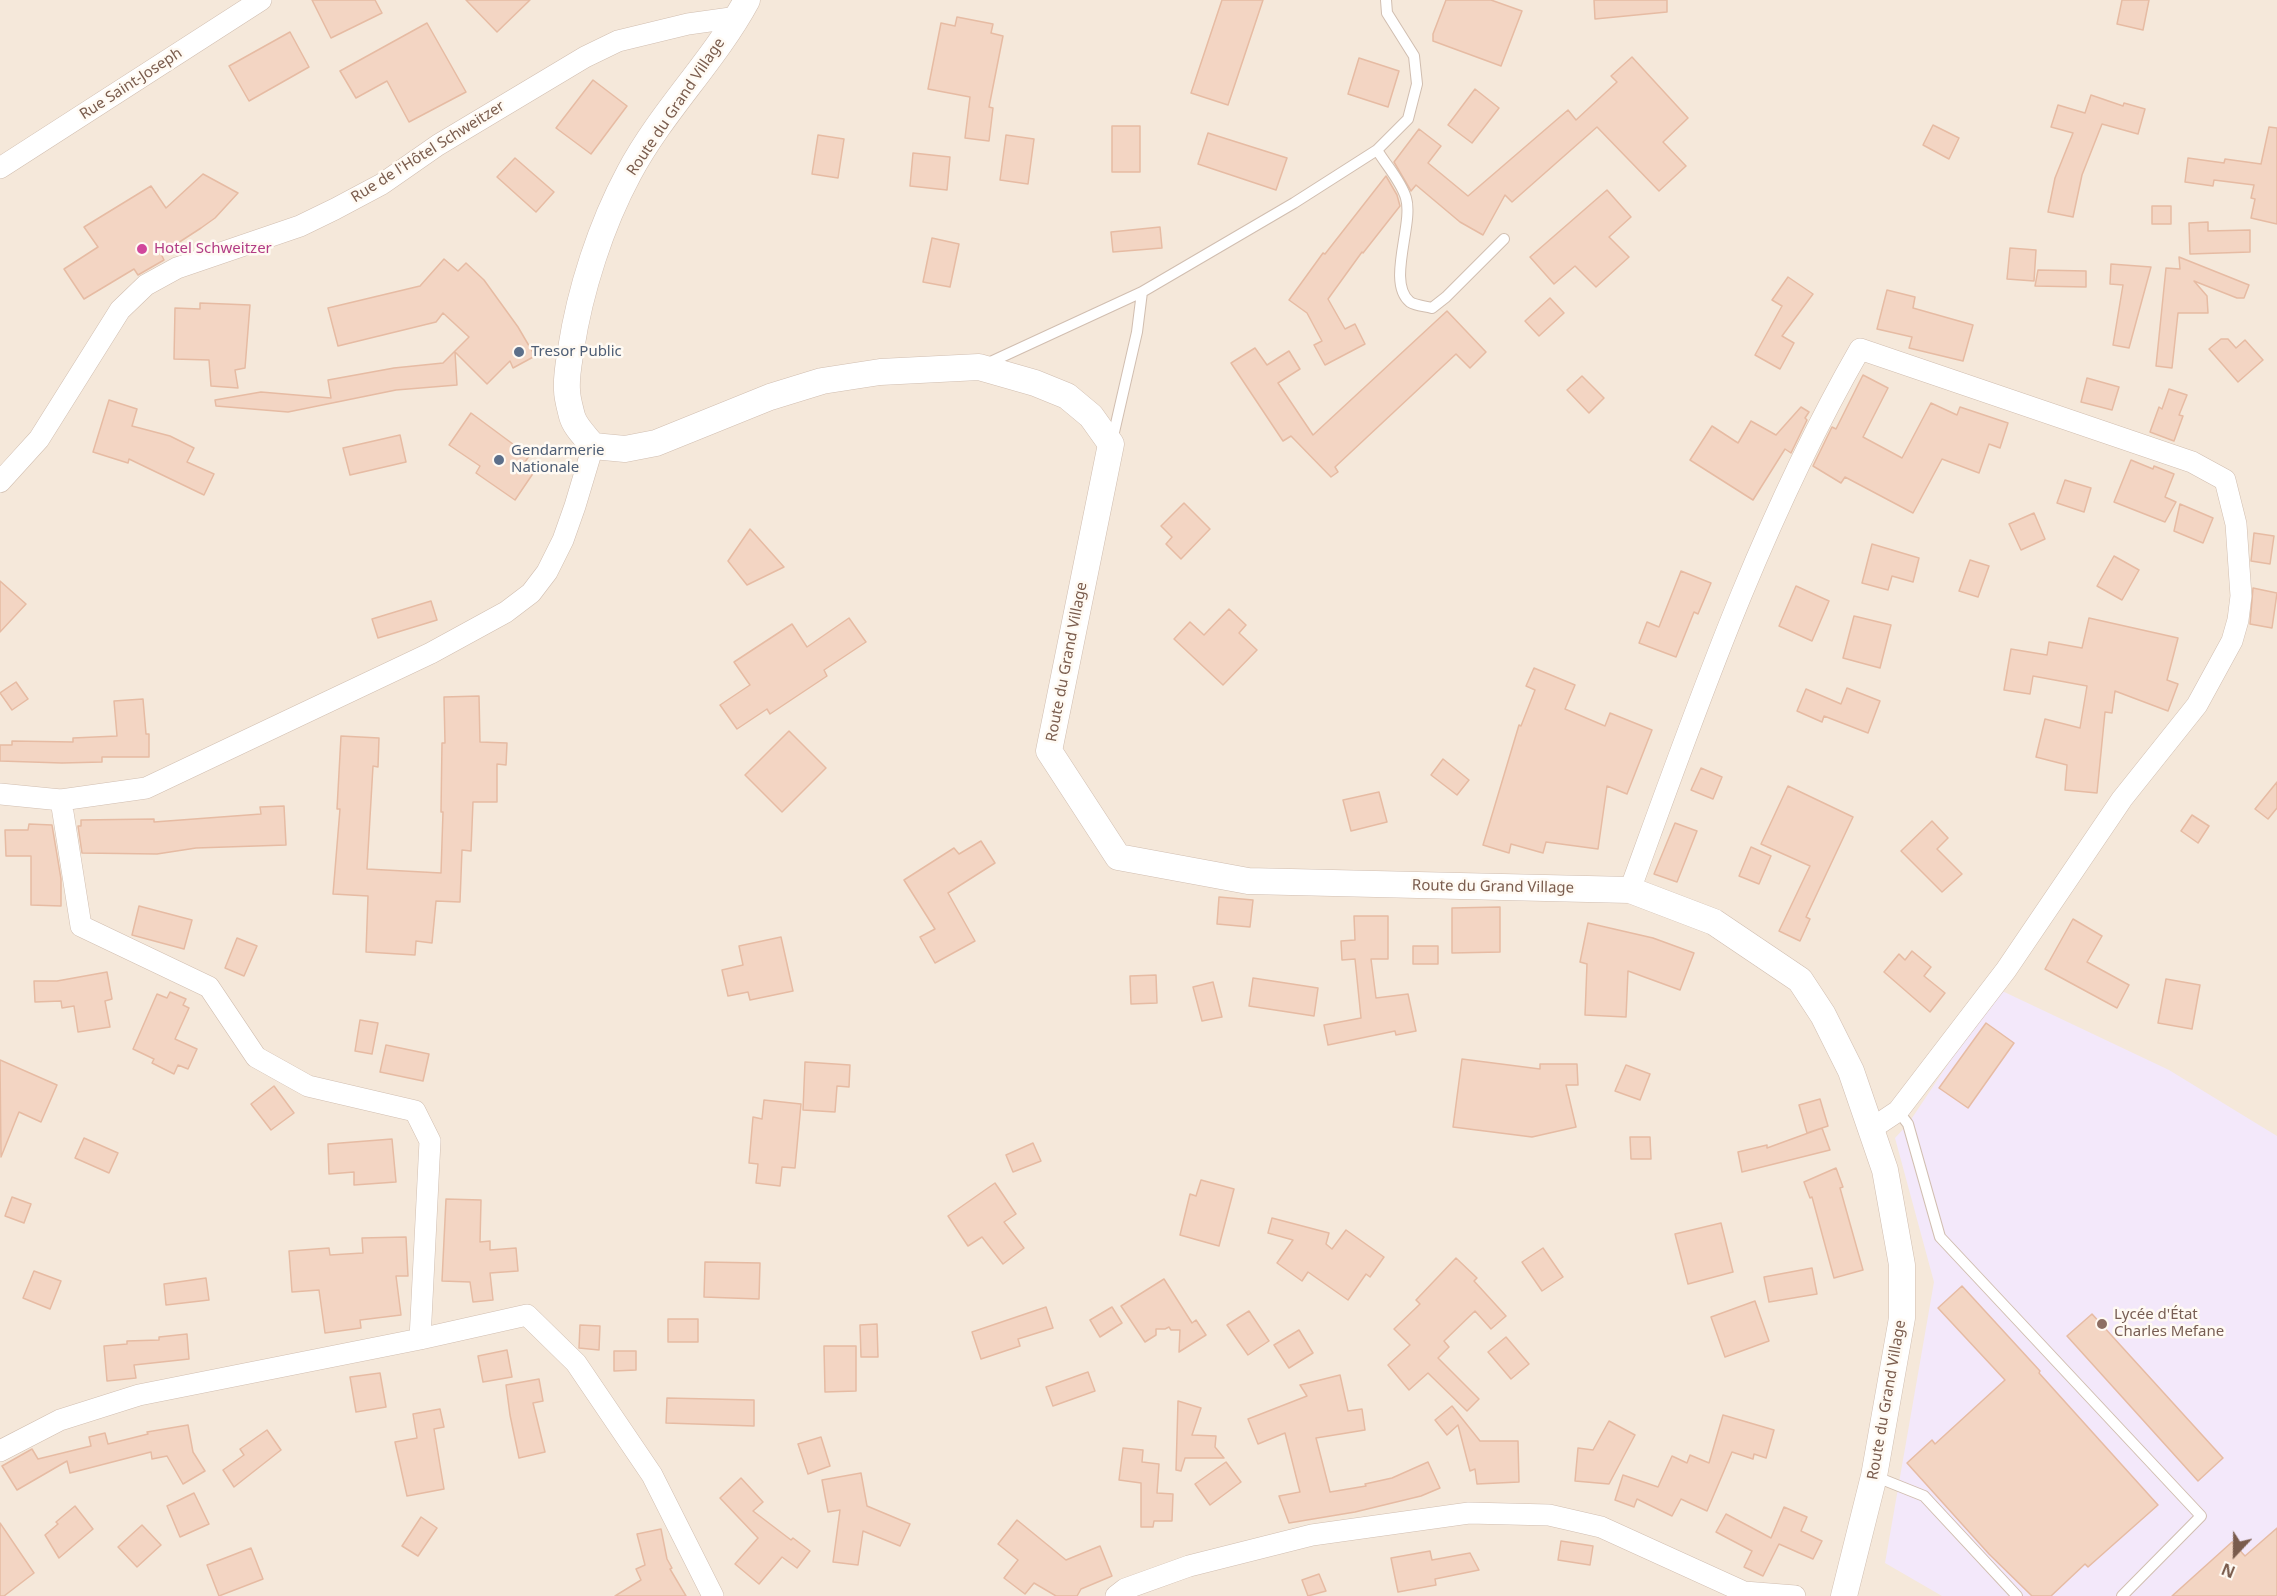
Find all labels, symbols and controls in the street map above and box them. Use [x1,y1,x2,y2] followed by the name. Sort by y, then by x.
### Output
[623,35,729,179] street label: Route du Grand Village
[76,44,186,124] street label: Rue Saint-Joseph
[348,97,508,207] street label: Rue de l'Hôtel Schweitzer
[154,240,272,258] place label: Hotel Schweitzer
[135,242,149,256] marker: Hotel Schweitzer
[531,343,622,361] place label: Tresor Public
[512,345,526,359] marker: Tresor Public
[511,442,604,477] place label: Gendarmerie Nationale
[492,453,506,467] marker: Gendarmerie Nationale
[1043,581,1091,743] street label: Route du Grand Village
[1412,877,1574,897] street label: Route du Grand Village
[2114,1306,2224,1341] place label: Lycée d'État Charles Mefane
[2095,1317,2109,1331] marker: Lycée d'État Charles Mefane
[1864,1319,1910,1481] street label: Route du Grand Village
[2205,1524,2265,1584] north arrow
[2218,1558,2238,1583] text: N

